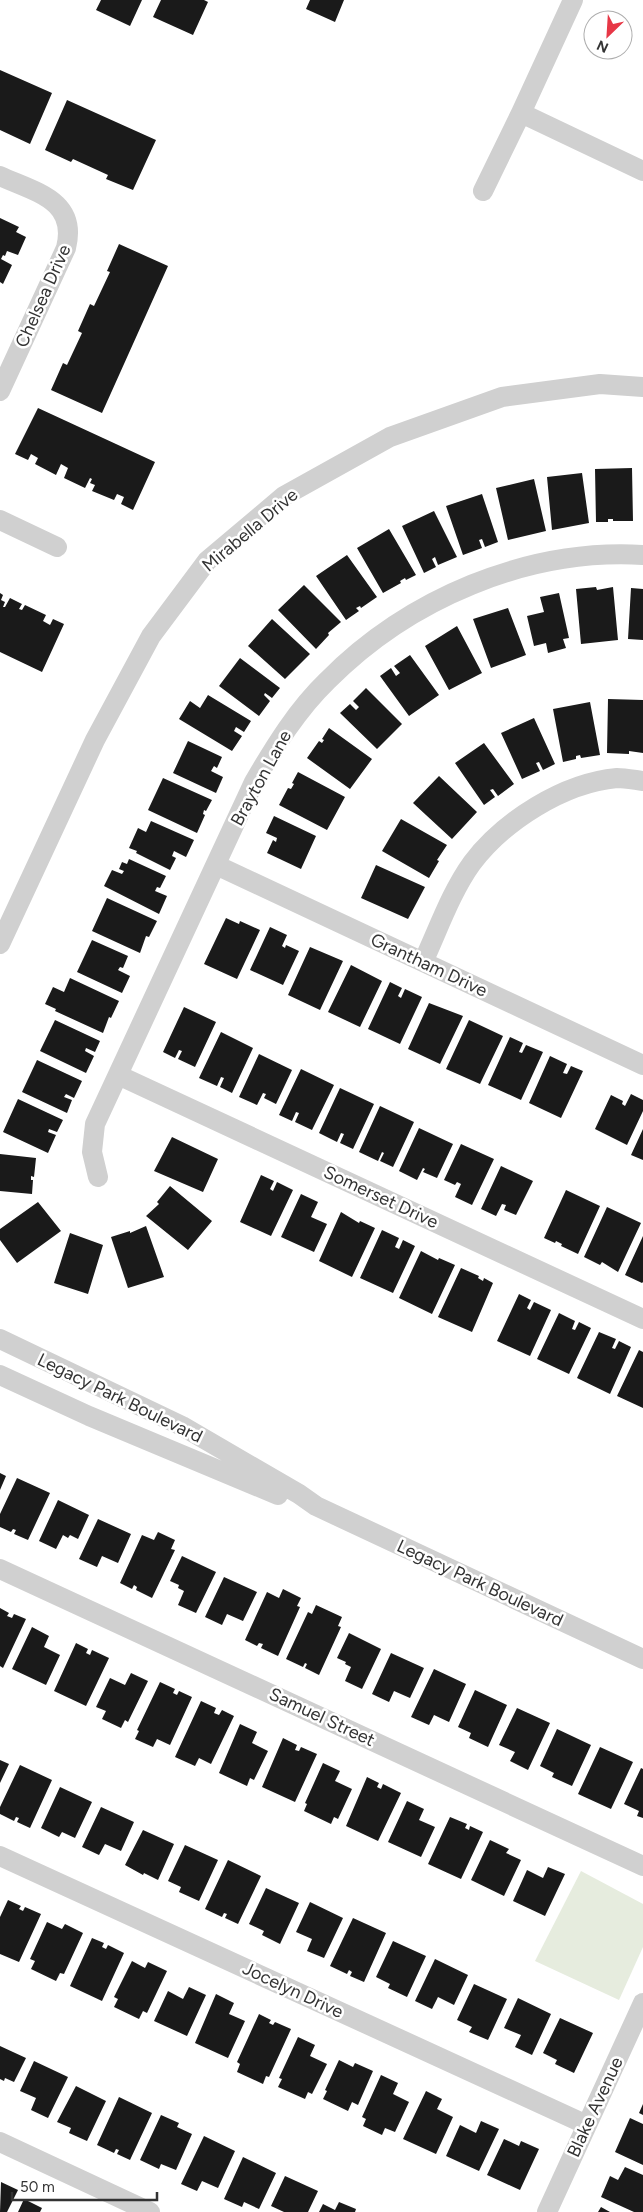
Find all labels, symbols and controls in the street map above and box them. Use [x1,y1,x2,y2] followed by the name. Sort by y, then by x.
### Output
[583,10,633,60] north arrow
[594,36,611,56] text: N
[11,241,76,351] street label: Chelsea Drive
[198,483,302,576] street label: Mirabella Drive
[226,726,296,830] street label: Brayton Lane
[367,928,491,1002] street label: Grantham Drive
[320,1161,442,1233] street label: Somerset Drive
[34,1348,206,1448] street label: Legacy Park Boulevard
[393,1535,567,1631] street label: Legacy Park Boulevard
[266,1683,379,1751] street label: Samuel Street
[239,1957,347,2023] street label: Jocelyn Drive
[562,2053,628,2161] street label: Blake Avenue
[12,2170,158,2202] scale bar
[20,2178,55,2196] text: 50 m

